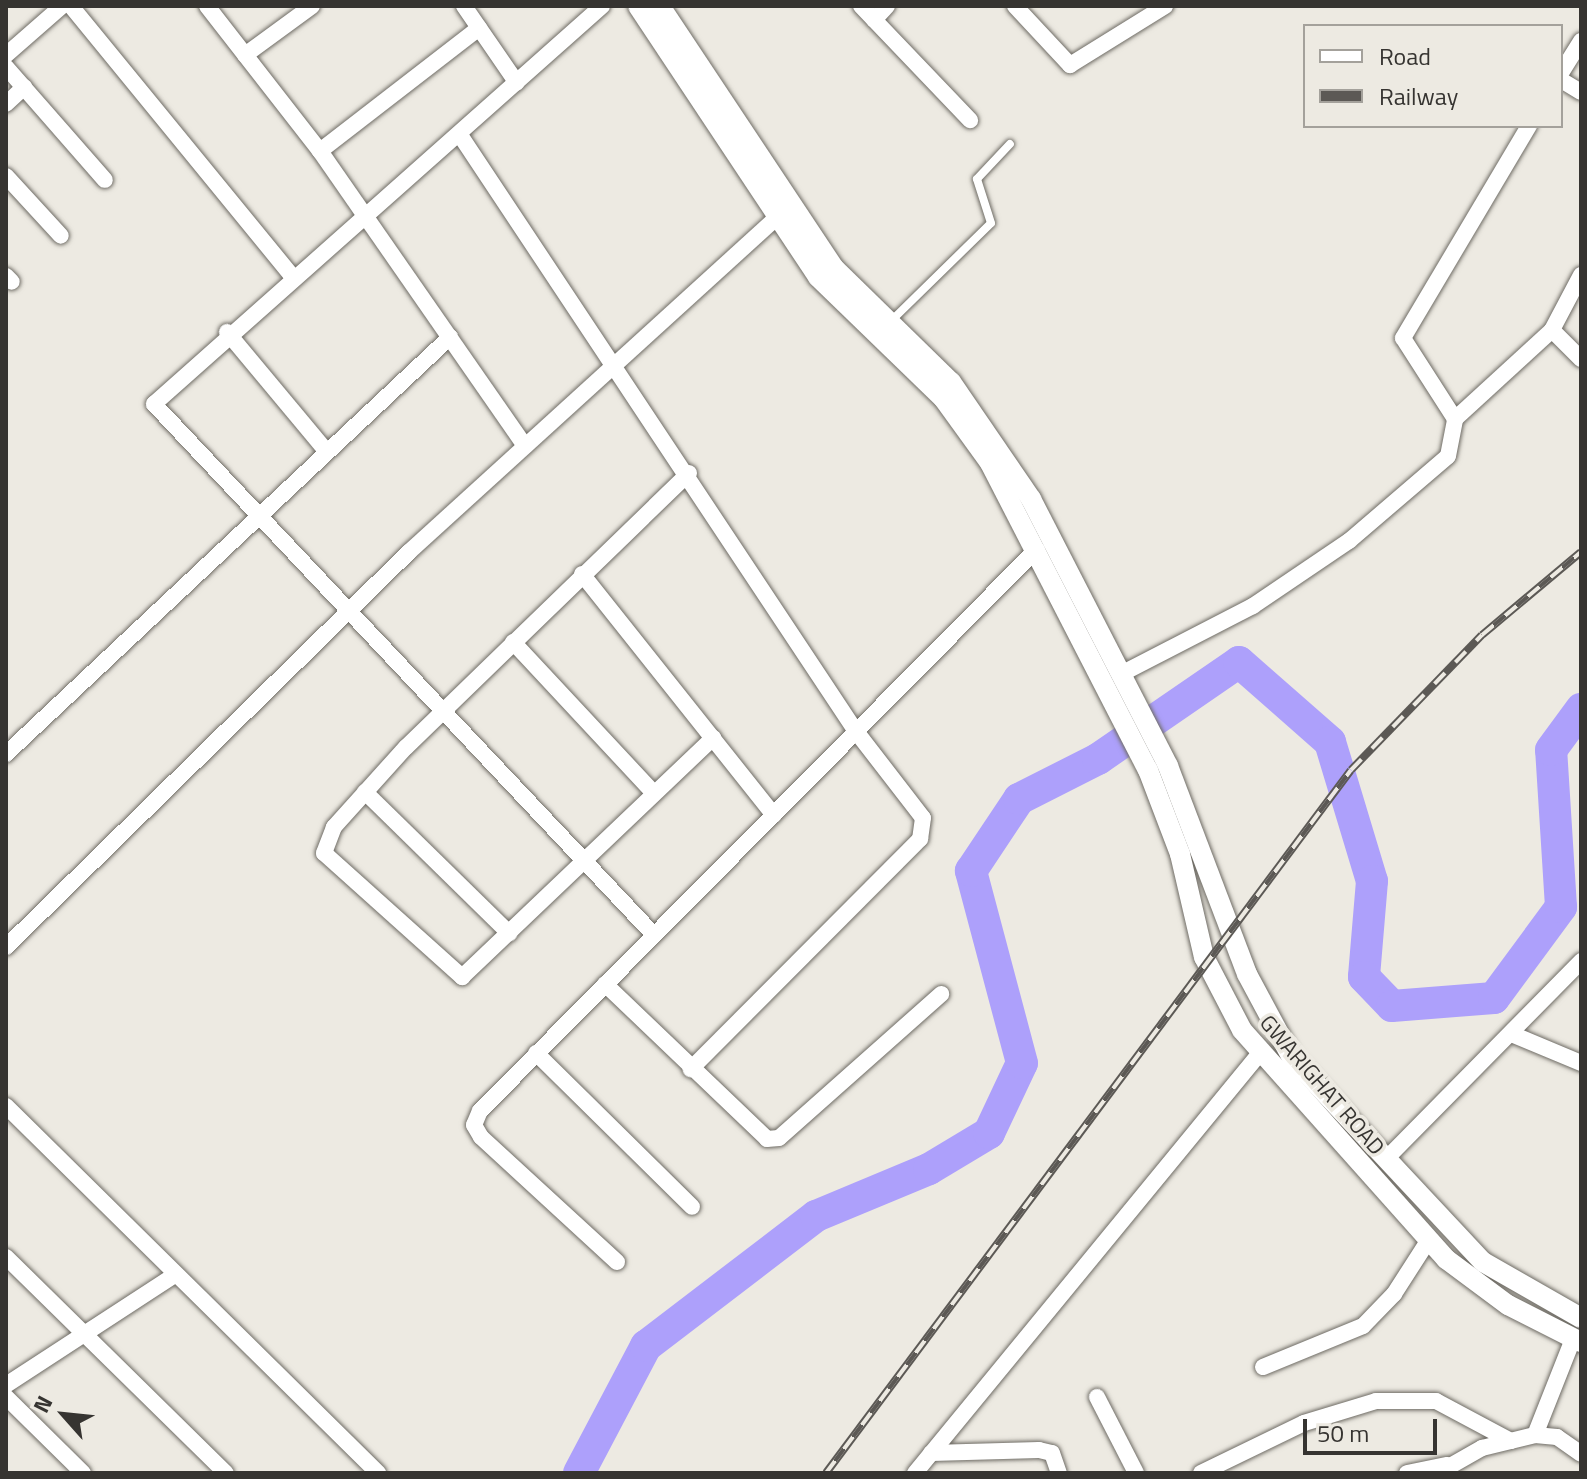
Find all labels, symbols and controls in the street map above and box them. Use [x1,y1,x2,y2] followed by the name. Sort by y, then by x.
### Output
[1303,24,1563,128] legend
[1379,38,1431,74] text: Road
[1379,78,1458,114] text: Railway
[1254,1010,1390,1160] street label: GWARIGHAT ROAD
[24,1375,104,1455] north arrow
[24,1390,61,1419] text: N
[1307,1403,1441,1453] scale bar
[1317,1415,1369,1451] text: 50 m

